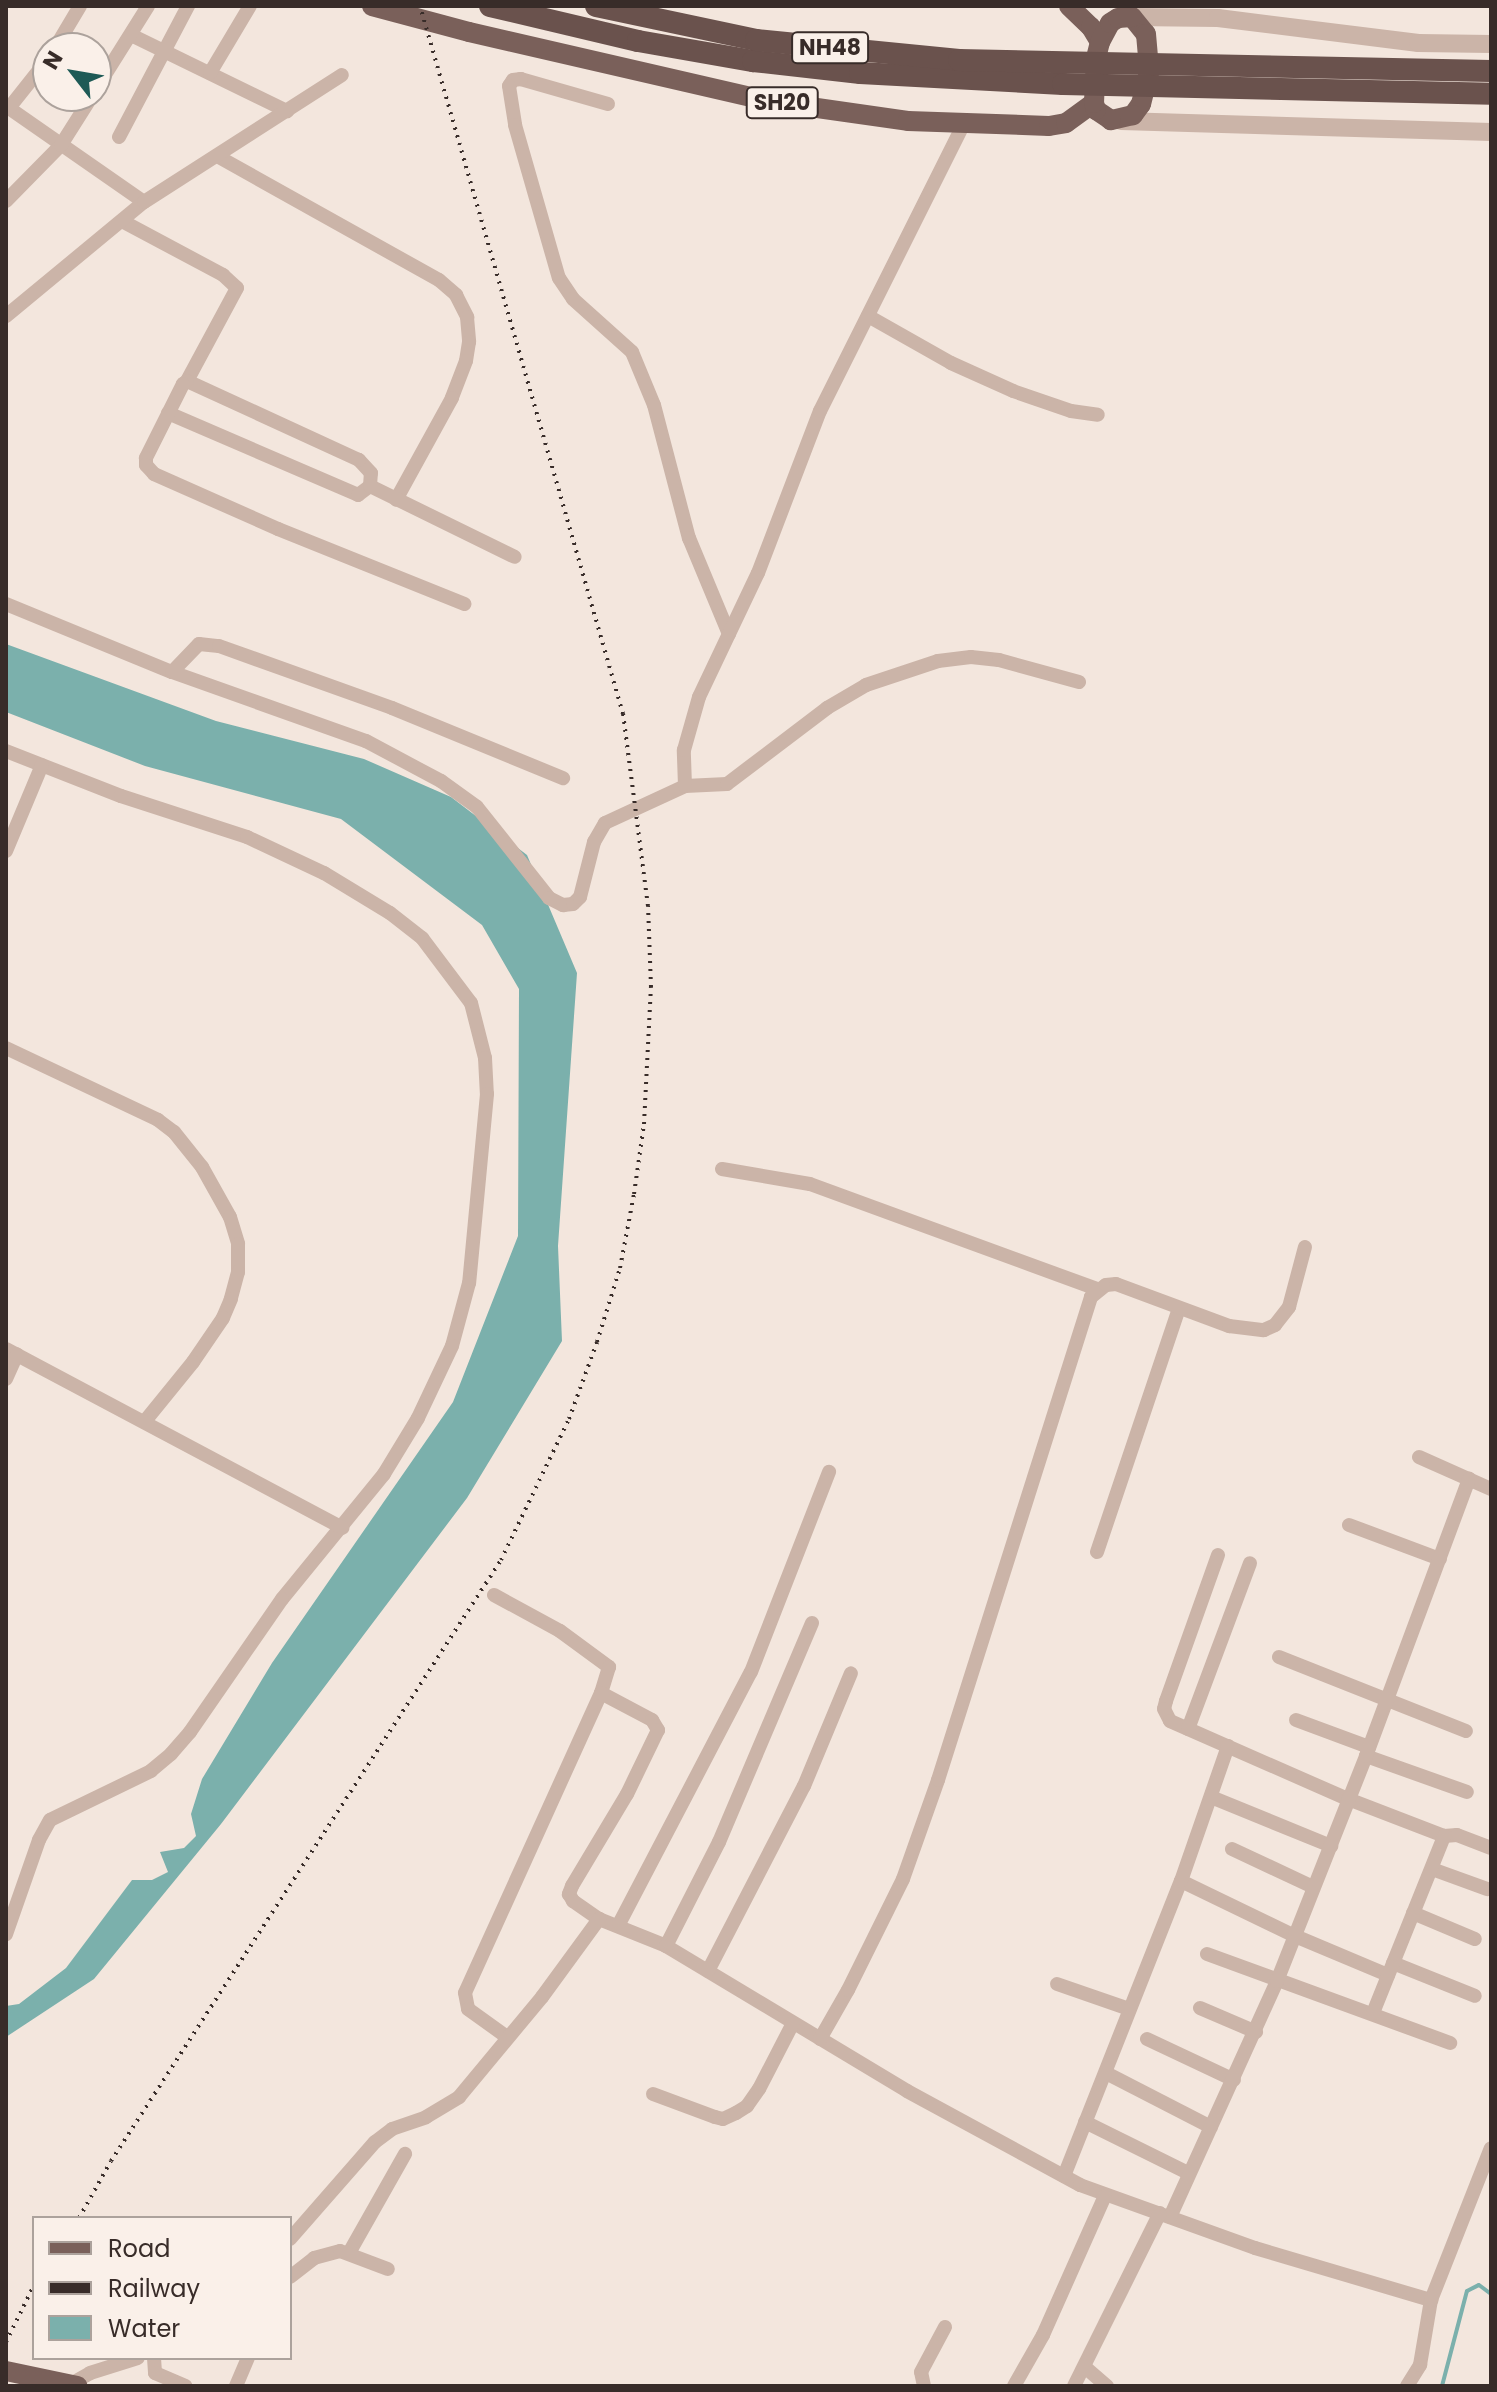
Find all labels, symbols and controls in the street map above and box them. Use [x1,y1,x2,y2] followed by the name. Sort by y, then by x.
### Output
[790,30,870,66] road number: NH48
[32,32,112,112] north arrow
[35,45,70,75] text: N
[744,85,820,121] road number: SH20
[32,2216,292,2360] legend
[108,2232,170,2265] text: Road
[108,2272,200,2305] text: Railway
[108,2312,180,2345] text: Water

